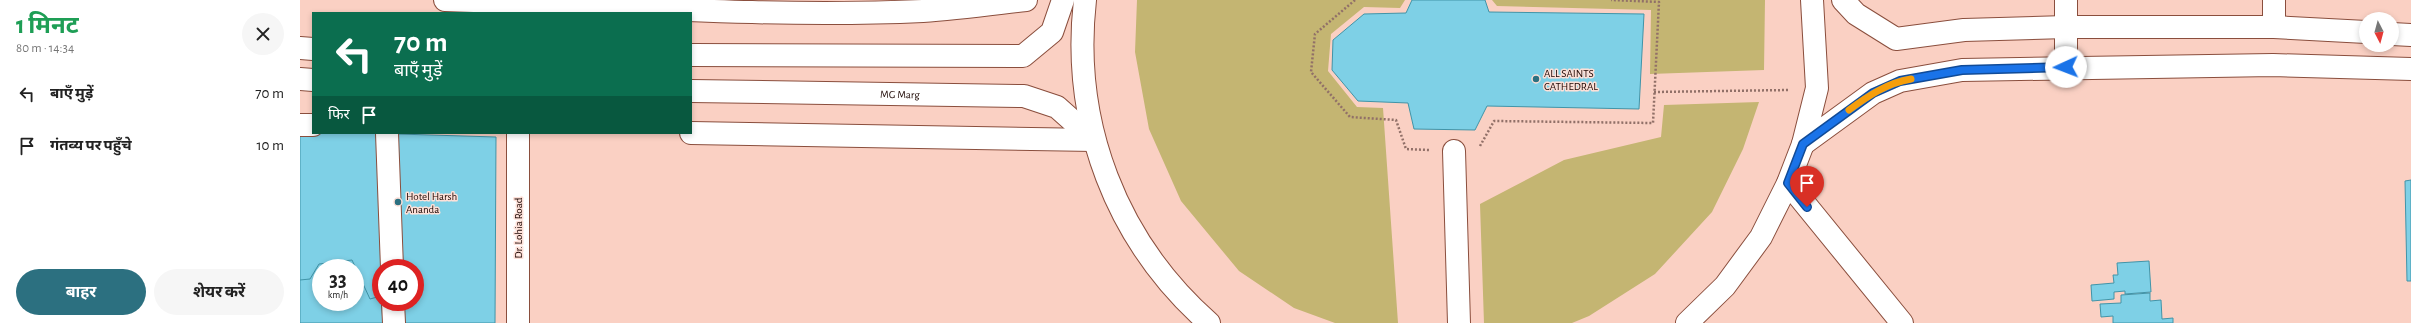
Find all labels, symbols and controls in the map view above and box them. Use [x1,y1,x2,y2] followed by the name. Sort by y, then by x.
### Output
[2359,12,2399,52] north arrow
[2359,12,2399,52] map controls
[242,13,284,55] button: close
[16,14,79,38] text: 1 मिनट
[328,28,380,80] icon: left
[394,29,448,57] text: 70 m
[16,42,74,55] text: 80 m · 14:34
[2045,46,2087,88] position arrow
[394,62,442,80] text: बाएँ मुड़ें
[1544,68,1598,92] place label: ALL SAINTS CATHEDRAL
[1531,74,1541,84] marker: ALL SAINTS CATHEDRAL
[16,83,38,105] icon: left
[50,86,93,101] text: बाएँ मुड़ें
[255,86,284,101] text: 70 m
[880,89,920,100] street label: MG Marg
[358,104,380,126] icon: arrive
[328,107,350,122] text: फिर
[16,135,38,157] icon: arrive
[50,138,132,153] text: गंतव्य पर पहुँचे
[256,138,284,153] text: 10 m
[1790,166,1824,207] pin
[1796,172,1818,194] icon: arrive
[406,191,457,215] place label: Hotel Harsh Ananda
[393,197,403,207] marker: Hotel Harsh Ananda
[513,197,524,259] street label: Dr. Lohia Road
[372,259,424,311] speed limit sign: 40
[16,269,146,315] button: बाहर
[154,269,284,315] button: शेयर करें
[329,270,347,290] text: 33
[328,290,348,300] text: km/h

